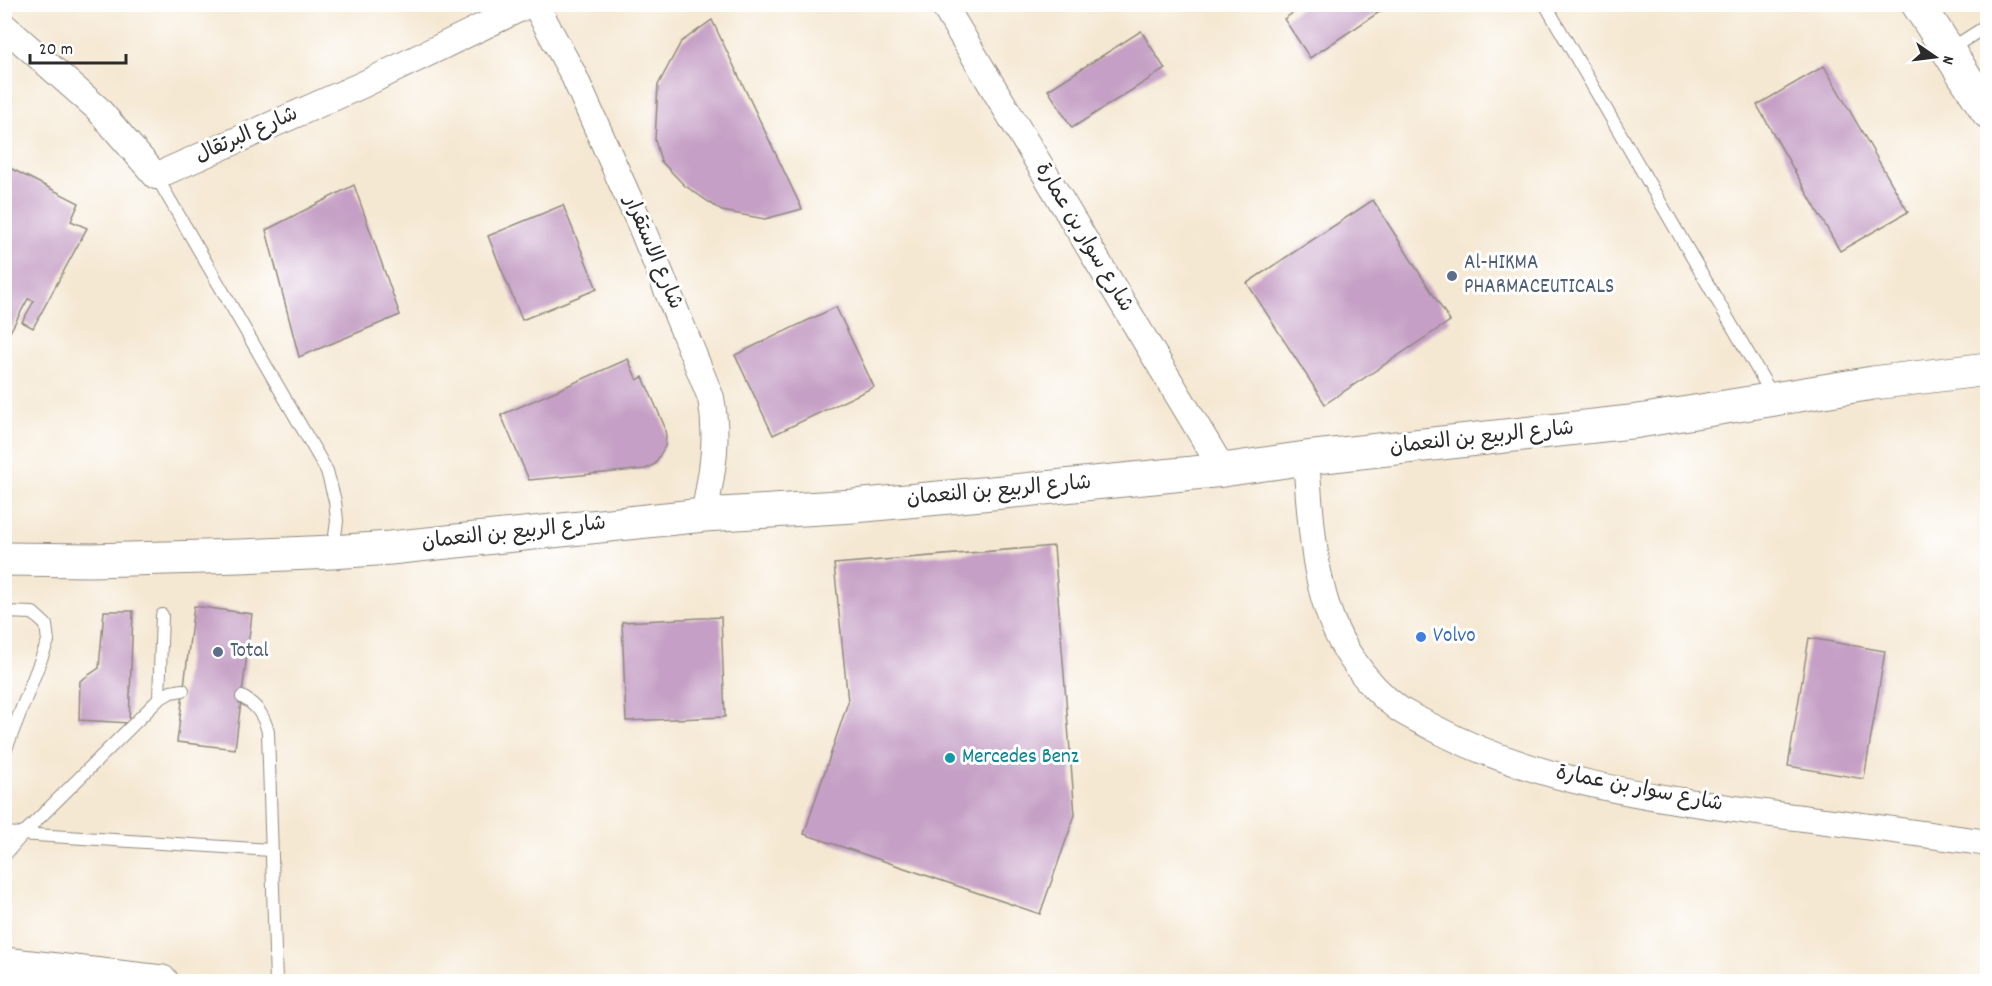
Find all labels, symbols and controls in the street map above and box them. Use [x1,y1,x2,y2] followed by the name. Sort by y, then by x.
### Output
[30,27,126,65] scale bar
[1905,27,1965,87] north arrow
[39,38,73,63] text: 20 m
[1935,53,1959,67] text: N
[191,100,303,172] street label: شارع البرتقال
[1026,157,1140,319] street label: شارع سوار بن عمارة
[614,190,689,314] street label: شارع الاستقرار
[1464,249,1614,303] place label: Al-HIKMA PHARMACEUTICALS
[1445,269,1459,283] marker: Al-HIKMA PHARMACEUTICALS
[1388,414,1576,464] street label: شارع الربيع بن النعمان
[905,469,1093,515] street label: شارع الربيع بن النعمان
[420,509,608,559] street label: شارع الربيع بن النعمان
[1433,622,1476,652] place label: Volvo
[1414,630,1428,644] marker: Volvo
[230,637,268,667] place label: Total
[211,645,225,659] marker: Total
[962,743,1079,773] place label: Mercedes Benz
[943,751,957,765] marker: Mercedes Benz
[1553,759,1725,821] street label: شارع سوار بن عمارة

